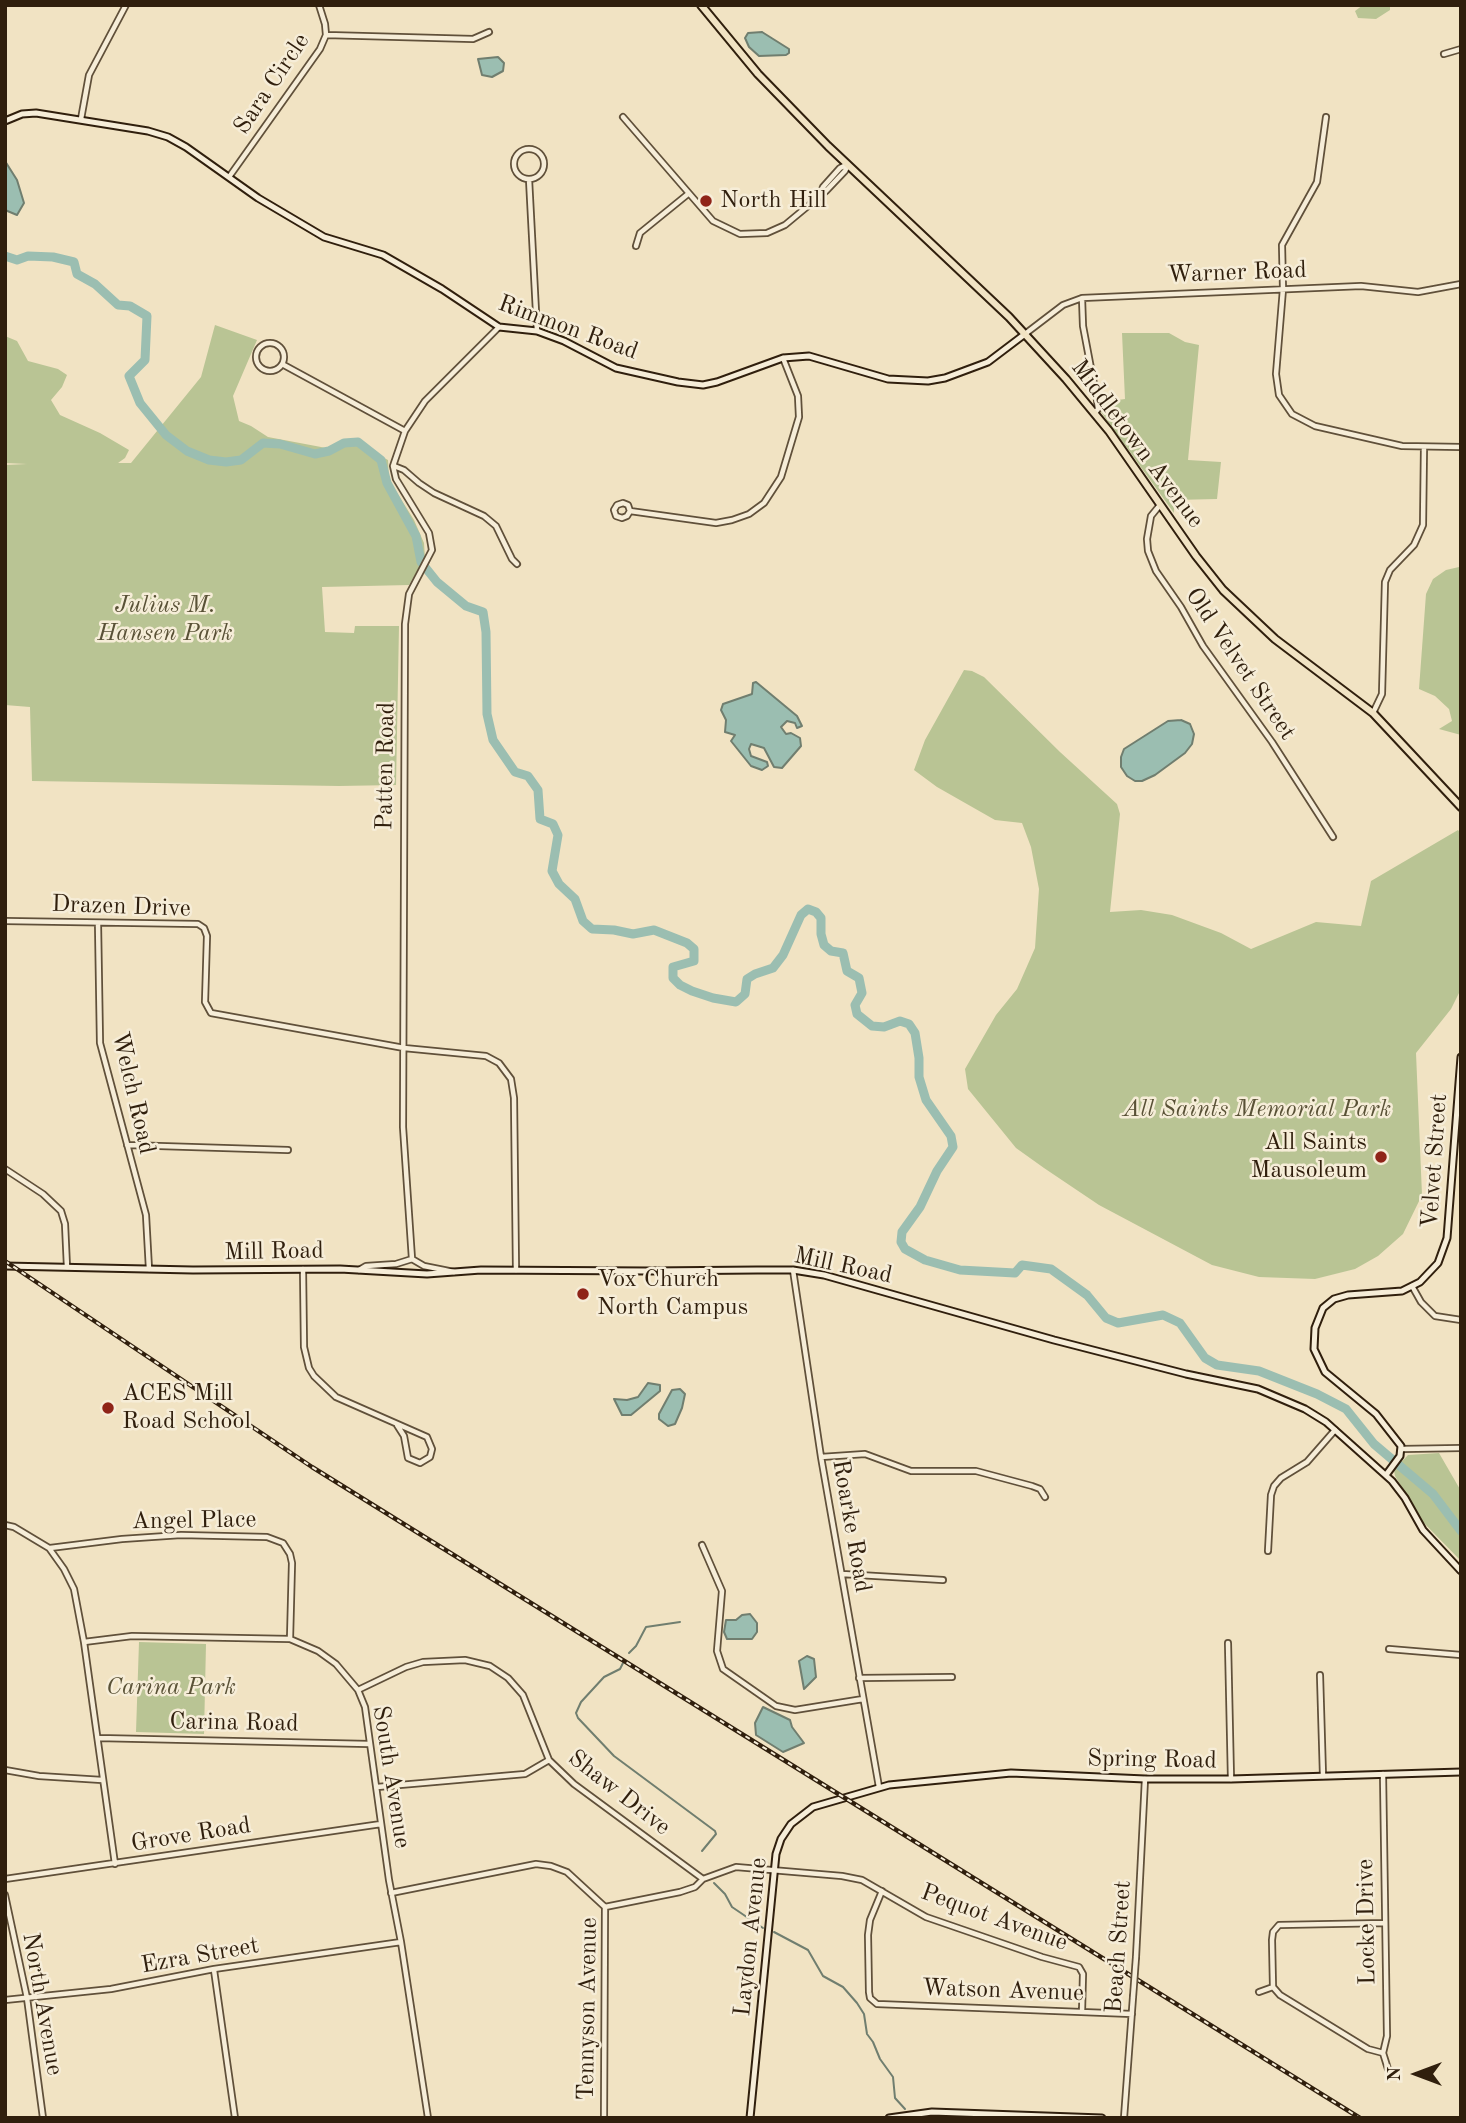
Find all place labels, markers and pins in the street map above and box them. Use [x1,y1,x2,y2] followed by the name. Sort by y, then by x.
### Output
[720,187,827,215] place label: North Hill
[698,193,714,209] marker: North Hill
[1251,1129,1367,1185] place label: All Saints Mausoleum
[1373,1149,1389,1165] marker: All Saints Mausoleum
[597,1266,748,1322] place label: Vox Church North Campus
[575,1286,591,1302] marker: Vox Church North Campus
[122,1380,251,1436] place label: ACES Mill Road School
[100,1400,116,1416] marker: ACES Mill Road School

